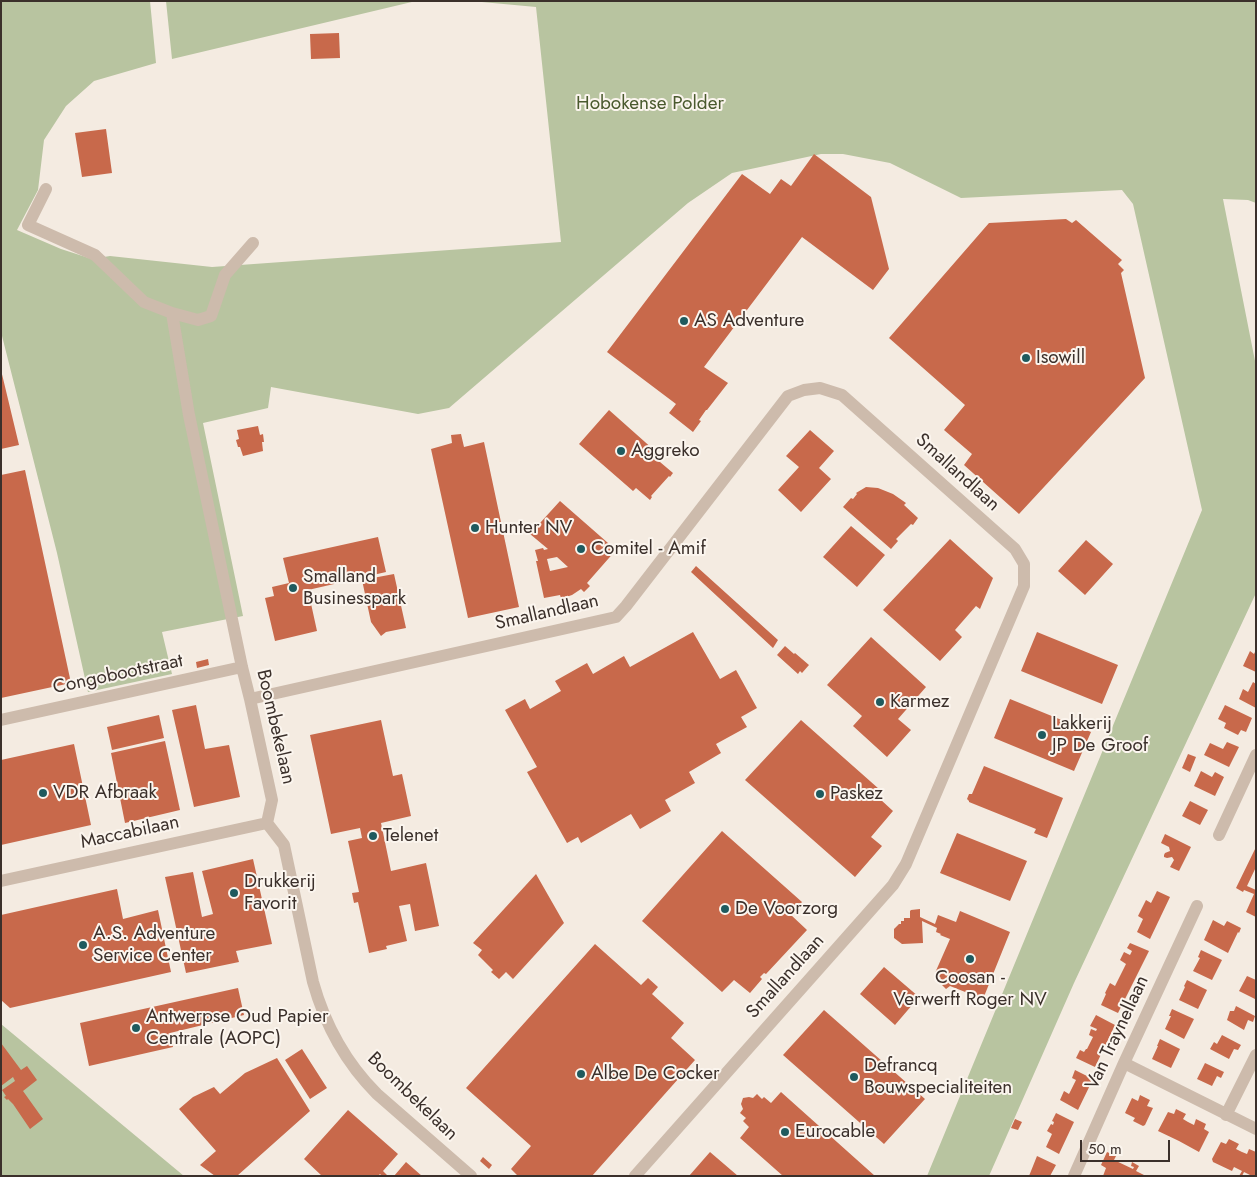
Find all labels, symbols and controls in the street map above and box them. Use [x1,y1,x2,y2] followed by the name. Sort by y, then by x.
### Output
[576,93,724,115] park label: Hobokense Polder
[694,310,804,332] place label: AS Adventure
[678,315,690,327] marker: AS Adventure
[1036,347,1085,369] place label: Isowill
[1020,352,1032,364] marker: Isowill
[910,429,1004,517] street label: Smallandlaan
[631,440,700,462] place label: Aggreko
[615,445,627,457] marker: Aggreko
[485,517,572,539] place label: Hunter NV
[469,522,481,534] marker: Hunter NV
[591,538,706,560] place label: Comitel - Amif
[575,543,587,555] marker: Comitel - Amif
[303,566,406,610] place label: Smalland Businesspark
[287,582,299,594] marker: Smalland Businesspark
[493,590,601,636] street label: Smallandlaan
[51,650,185,700] street label: Congobootstraat
[251,667,299,787] street label: Boombekelaan
[890,691,949,713] place label: Karmez
[874,696,886,708] marker: Karmez
[1052,713,1148,757] place label: Lakkerij JP De Groof
[1036,729,1048,741] marker: Lakkerij JP De Groof
[53,782,157,804] place label: VDR Afbraak
[830,783,883,805] place label: Paskez
[37,787,49,799] marker: VDR Afbraak
[814,788,826,800] marker: Paskez
[79,811,181,855] street label: Maccabilaan
[383,825,438,847] place label: Telenet
[367,830,379,842] marker: Telenet
[244,871,316,915] place label: Drukkerij Favorit
[228,887,240,899] marker: Drukkerij Favorit
[735,898,838,920] place label: De Voorzorg
[719,903,731,915] marker: De Voorzorg
[93,923,215,967] place label: A.S. Adventure Service Center
[742,930,830,1024] street label: Smallandlaan
[77,939,89,951] marker: A.S. Adventure Service Center
[964,953,976,965] marker: Coosan - Verwerft Roger NV
[893,967,1047,1011] place label: Coosan - Verwerft Roger NV
[1082,972,1154,1094] street label: Van Traynellaan
[146,1006,329,1050] place label: Antwerpse Oud Papier Centrale (AOPC)
[130,1022,142,1034] marker: Antwerpse Oud Papier Centrale (AOPC)
[362,1048,462,1146] street label: Boombekelaan
[864,1055,1012,1099] place label: Defrancq Bouwspecialiteiten
[591,1063,719,1085] place label: Albe De Cocker
[575,1068,587,1080] marker: Albe De Cocker
[848,1071,860,1083] marker: Defrancq Bouwspecialiteiten
[795,1121,875,1143] place label: Eurocable
[779,1126,791,1138] marker: Eurocable
[1082,1130,1172,1162] scale bar
[1088,1138,1122,1160] text: 50 m

